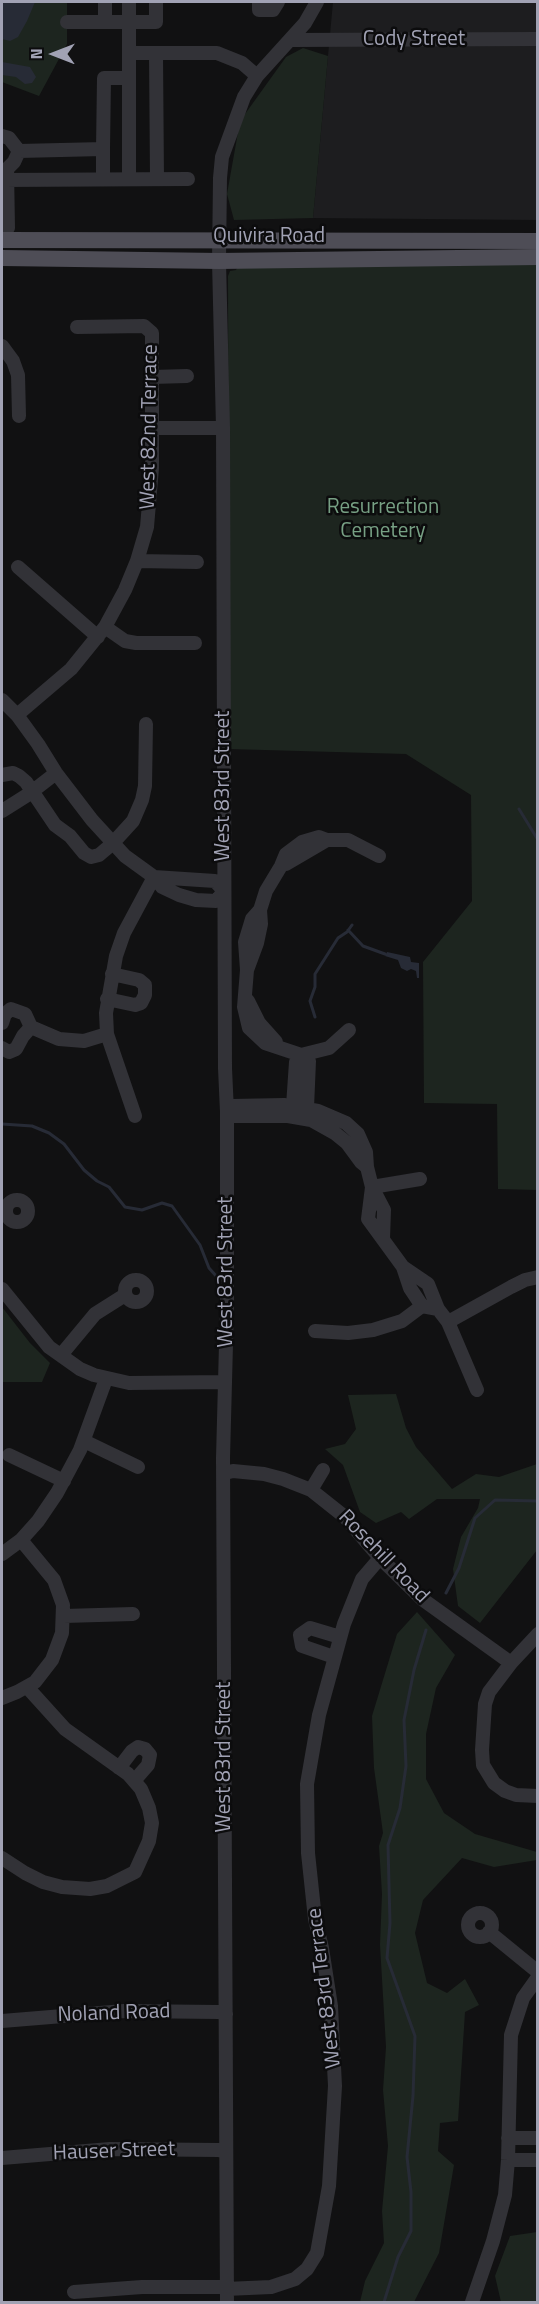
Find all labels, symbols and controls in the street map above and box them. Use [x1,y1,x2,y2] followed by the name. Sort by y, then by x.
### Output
[24,24,84,84] north arrow
[363,27,465,53] street label: Cody Street
[24,48,48,60] text: N
[213,224,325,250] street label: Quivira Road
[136,344,164,510] street label: West 82nd Terrace
[327,495,439,545] park label: Resurrection Cemetery
[211,711,237,861] street label: West 83rd Street
[214,1197,240,1347] street label: West 83rd Street
[332,1505,434,1609] street label: Rosehill Road
[212,1682,238,1832] street label: West 83rd Street
[303,1906,347,2070] street label: West 83rd Terrace
[57,1999,171,2029] street label: Noland Road
[52,2137,176,2167] street label: Hauser Street

